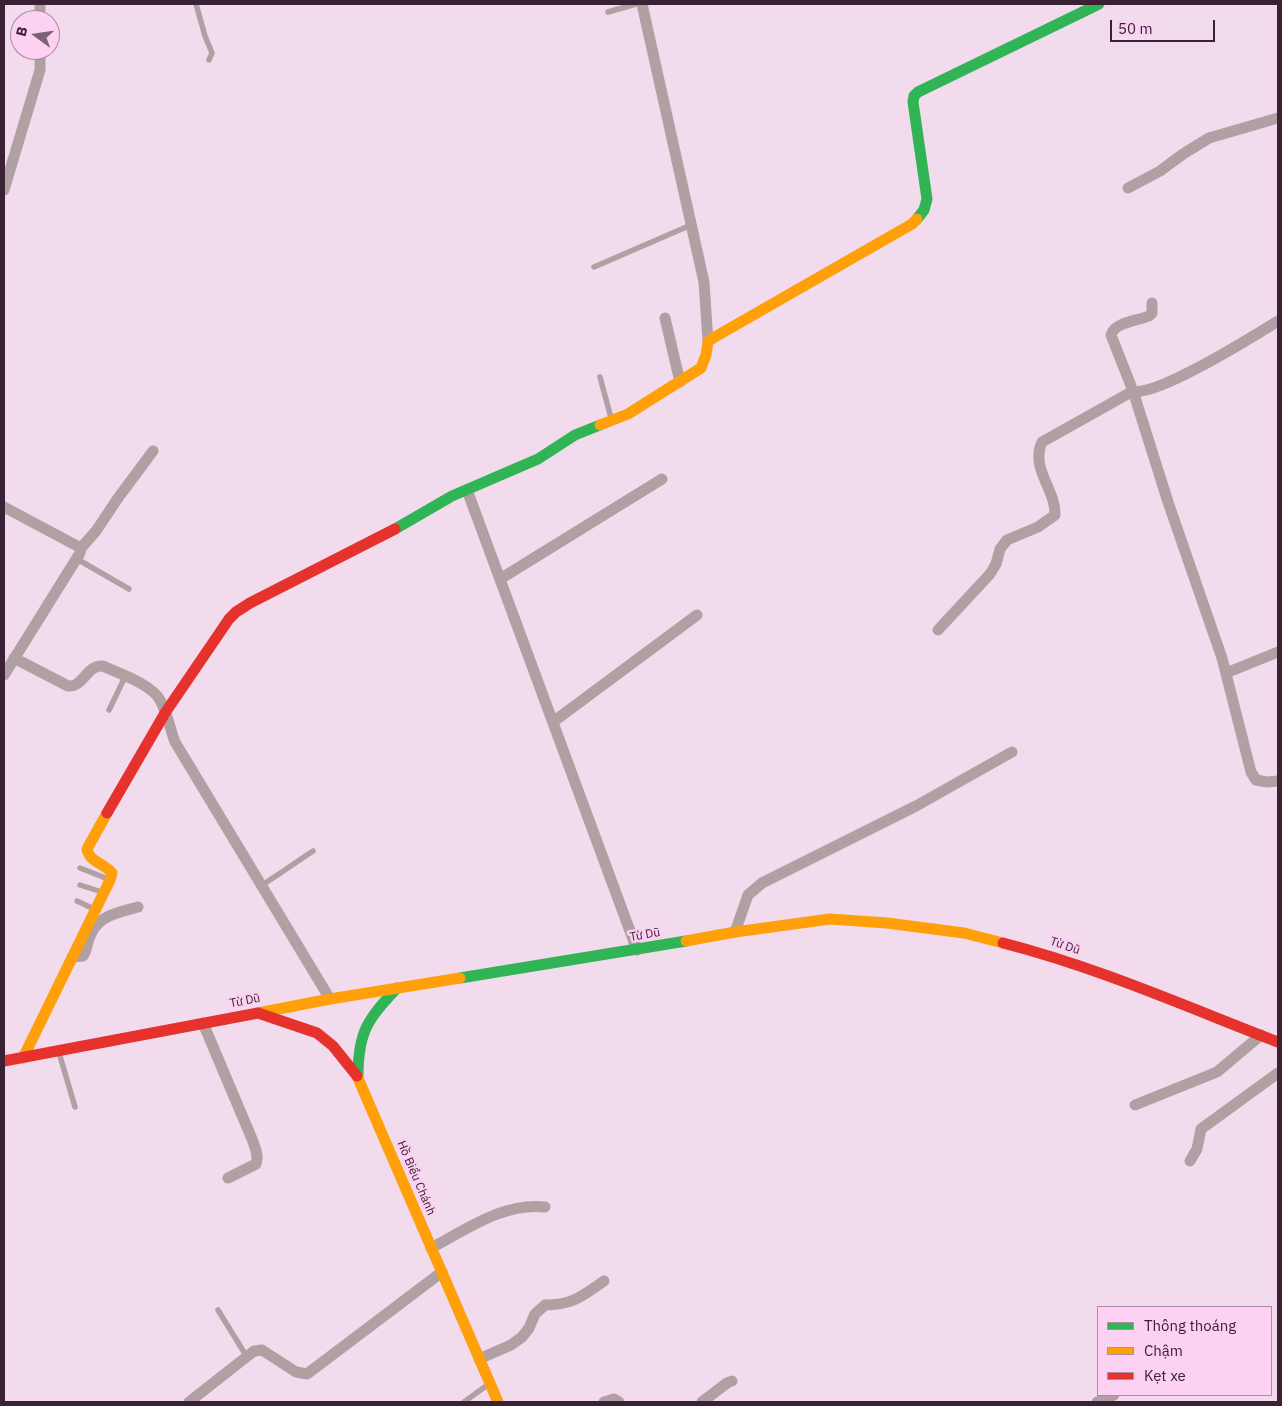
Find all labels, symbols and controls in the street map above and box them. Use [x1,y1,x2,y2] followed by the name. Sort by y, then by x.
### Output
[10,10,60,60] north arrow
[1112,10,1217,42] scale bar
[1118,19,1153,38] text: 50 m
[12,25,31,38] text: B
[629,925,661,945] street label: Từ Dũ
[1048,934,1082,958] street label: Từ Dũ
[229,991,261,1011] street label: Từ Dũ
[394,1139,438,1217] street label: Hồ Biểu Chánh
[1097,1306,1272,1396] legend
[1144,1316,1236,1335] text: Thông thoáng
[1144,1341,1183,1360] text: Chậm
[1144,1366,1186,1385] text: Kẹt xe

